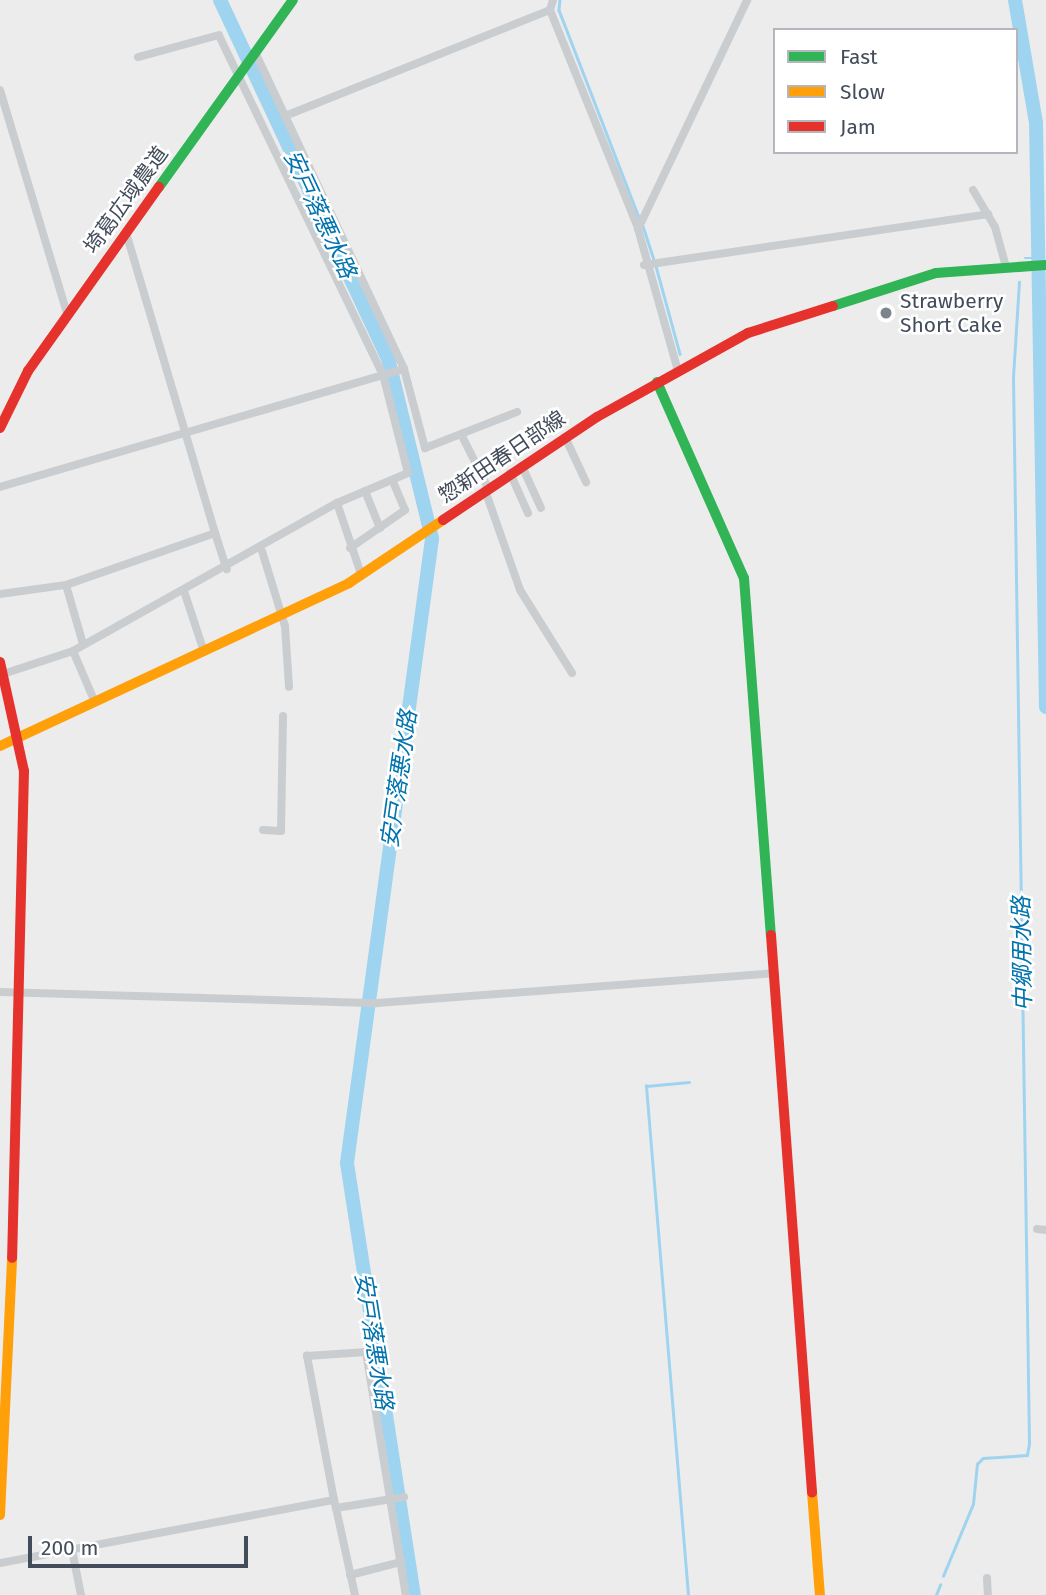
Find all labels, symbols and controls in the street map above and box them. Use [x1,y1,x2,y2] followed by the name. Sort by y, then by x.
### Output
[773,28,1018,154] legend
[840,44,878,70] text: Fast
[840,79,885,105] text: Slow
[840,114,876,140] text: Jam
[79,142,173,258] street label: 埼葛広域農道
[278,146,362,282] water label: 安戸落悪水路
[900,288,1003,338] place label: Strawberry Short Cake
[878,305,894,321] marker: Strawberry Short Cake
[434,405,570,509] street label: 惣新田春日部線
[376,709,422,849] water label: 安戸落悪水路
[1007,896,1037,1012] water label: 中郷用水路
[350,1271,398,1411] water label: 安戸落悪水路
[32,1522,252,1566] scale bar
[41,1535,98,1561] text: 200 m

